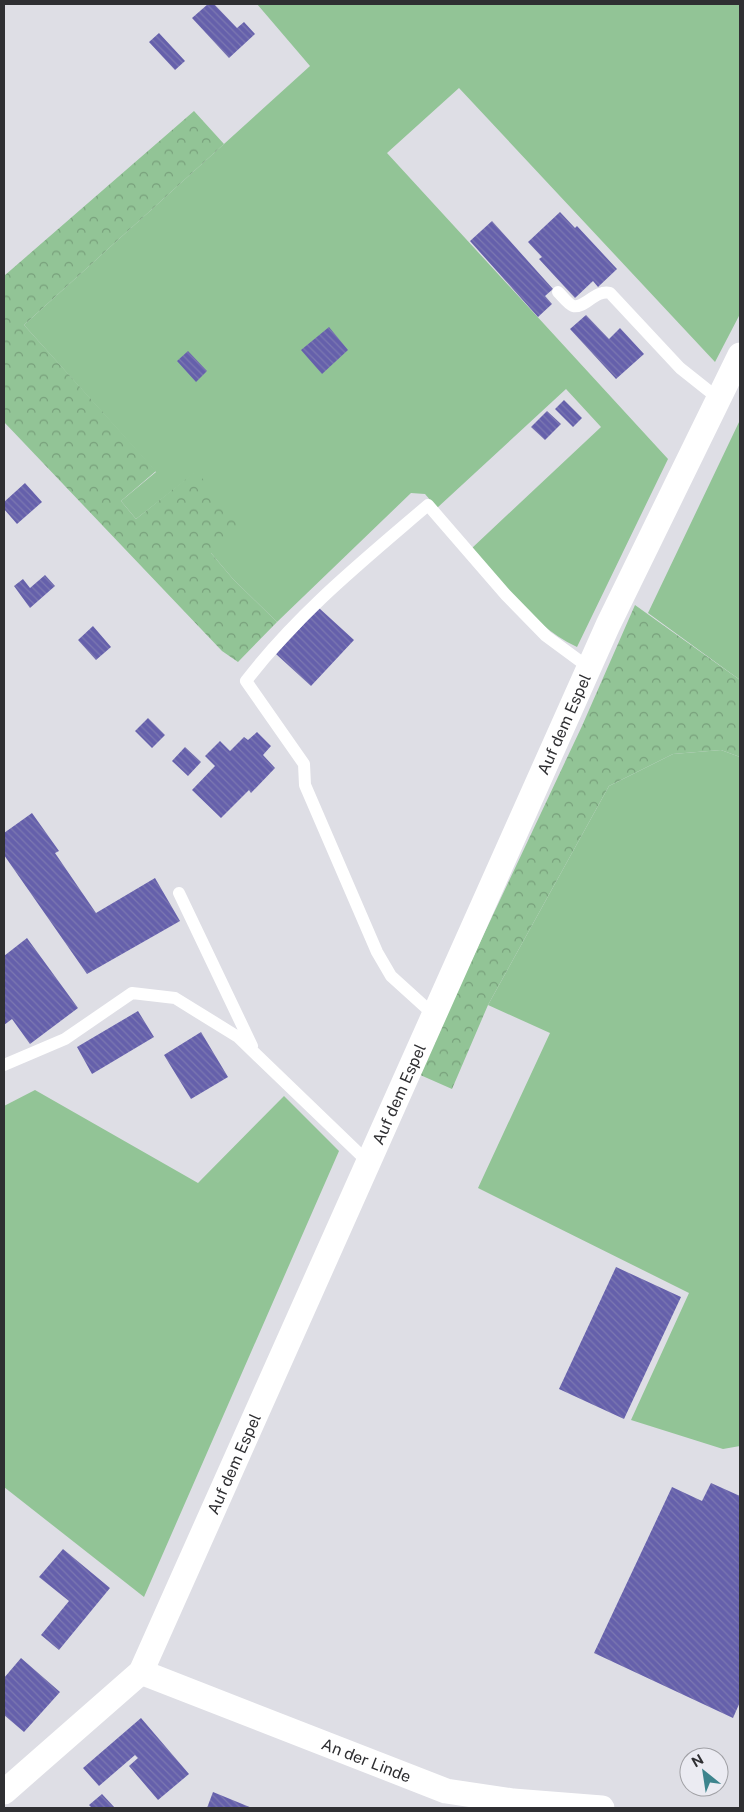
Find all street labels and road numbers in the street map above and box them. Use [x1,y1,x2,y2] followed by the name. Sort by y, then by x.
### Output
[533,671,595,777] street label: Auf dem Espel
[368,1041,430,1147] street label: Auf dem Espel
[203,1410,265,1517] street label: Auf dem Espel
[319,1734,414,1786] street label: An der Linde

